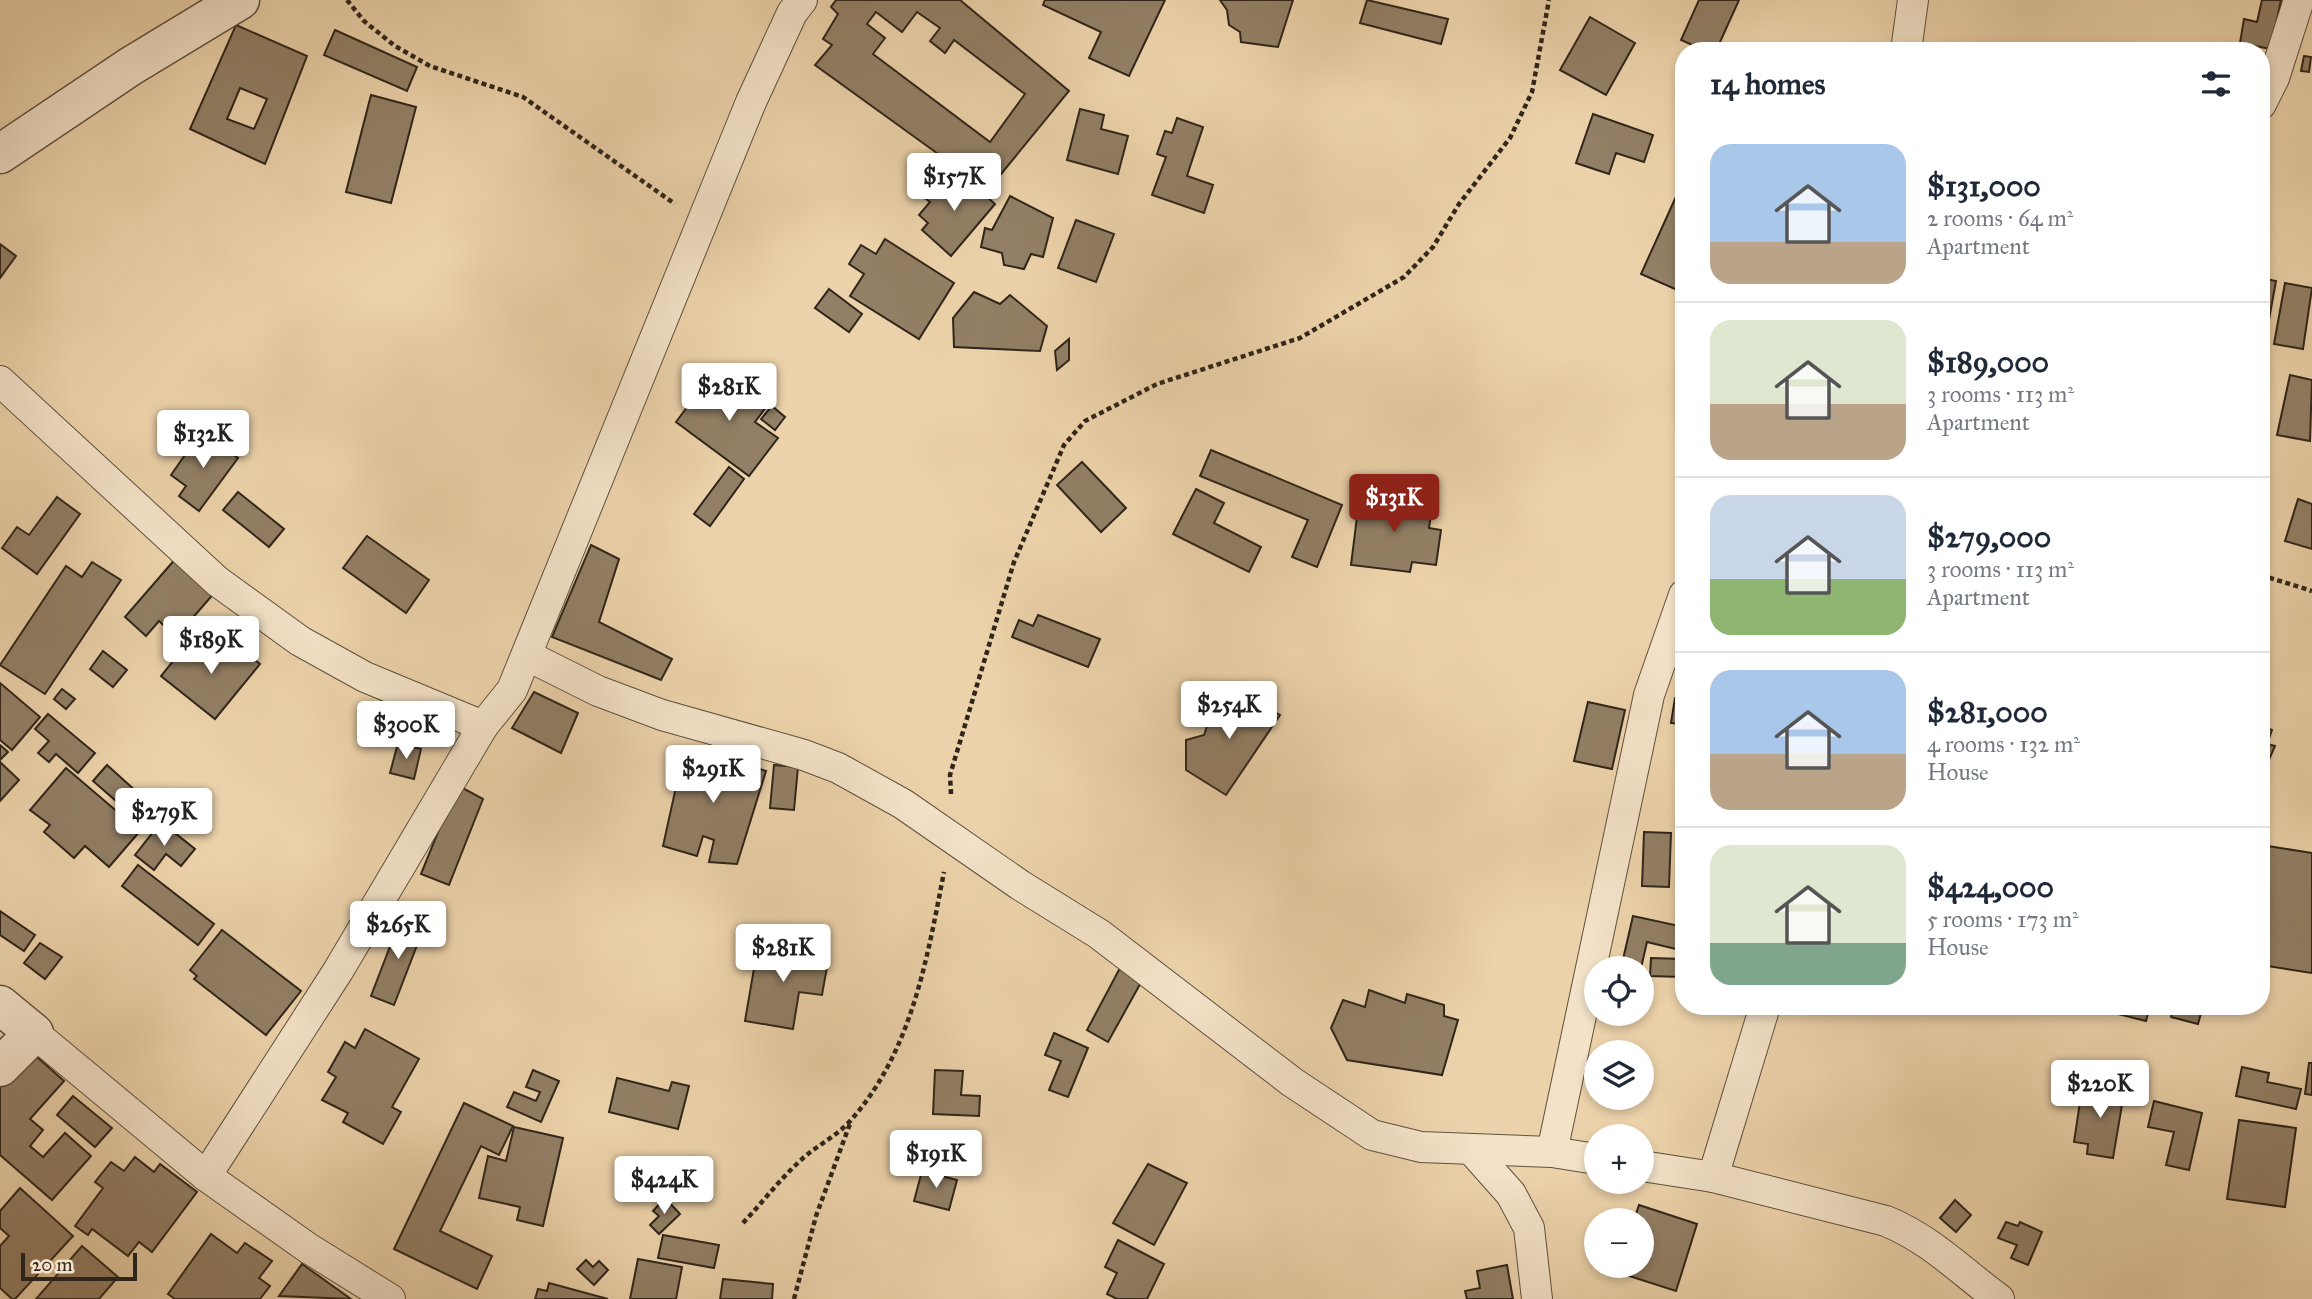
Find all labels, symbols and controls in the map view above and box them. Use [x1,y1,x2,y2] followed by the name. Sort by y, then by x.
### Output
[2197,65,2235,103] icon: filters
[1710,66,1825,102] text: 14 homes
[905,154,1003,213] pin: $157K
[923,162,985,190] text: $157K
[1927,168,2041,204] text: $131,000
[1766,172,1850,256] icon: home
[1927,204,2073,232] text: 2 rooms · 64 m²
[1927,232,2030,260] text: Apartment
[1927,344,2049,380] text: $189,000
[1766,348,1850,432] icon: home
[680,364,778,423] pin: $281K
[698,372,760,400] text: $281K
[1927,380,2074,408] text: 3 rooms · 113 m²
[1927,408,2030,436] text: Apartment
[154,410,252,470] pin: $132K
[173,419,233,447] text: $132K
[1345,475,1443,534] pin: $131K
[1365,483,1423,511] text: $131K
[1927,519,2051,555] text: $279,000
[1766,523,1850,607] icon: home
[1927,555,2074,583] text: 3 rooms · 113 m²
[1927,583,2030,611] text: Apartment
[162,616,260,676] pin: $189K
[179,625,243,653] text: $189K
[1180,682,1278,741] pin: $254K
[1197,690,1261,718] text: $254K
[1927,694,2048,730] text: $281,000
[1766,698,1850,782] icon: home
[357,702,455,761] pin: $300K
[373,710,439,738] text: $300K
[1927,730,2080,758] text: 4 rooms · 132 m²
[664,746,762,805] pin: $291K
[682,754,744,782] text: $291K
[1927,758,1989,786] text: House
[115,788,213,848] pin: $279K
[131,797,197,825] text: $279K
[1927,869,2054,905] text: $424,000
[1766,873,1850,957] icon: home
[349,902,447,961] pin: $265K
[1927,905,2079,933] text: 5 rooms · 173 m²
[366,910,430,938] text: $265K
[734,925,832,984] pin: $281K
[752,933,814,961] text: $281K
[1927,933,1989,961] text: House
[1584,956,1654,1278] map controls
[1584,956,1654,1026] button: locate
[1584,1040,1654,1110] button: layers
[2051,1060,2149,1120] pin: $220K
[2067,1069,2133,1097] text: $220K
[1584,1124,1654,1194] button: +
[887,1130,985,1190] pin: $191K
[906,1139,966,1167] text: $191K
[615,1156,713,1216] pin: $424K
[630,1165,698,1193] text: $424K
[1584,1208,1654,1278] button: −
[21,1250,136,1282] scale bar
[32,1253,73,1276] text: 20 m

